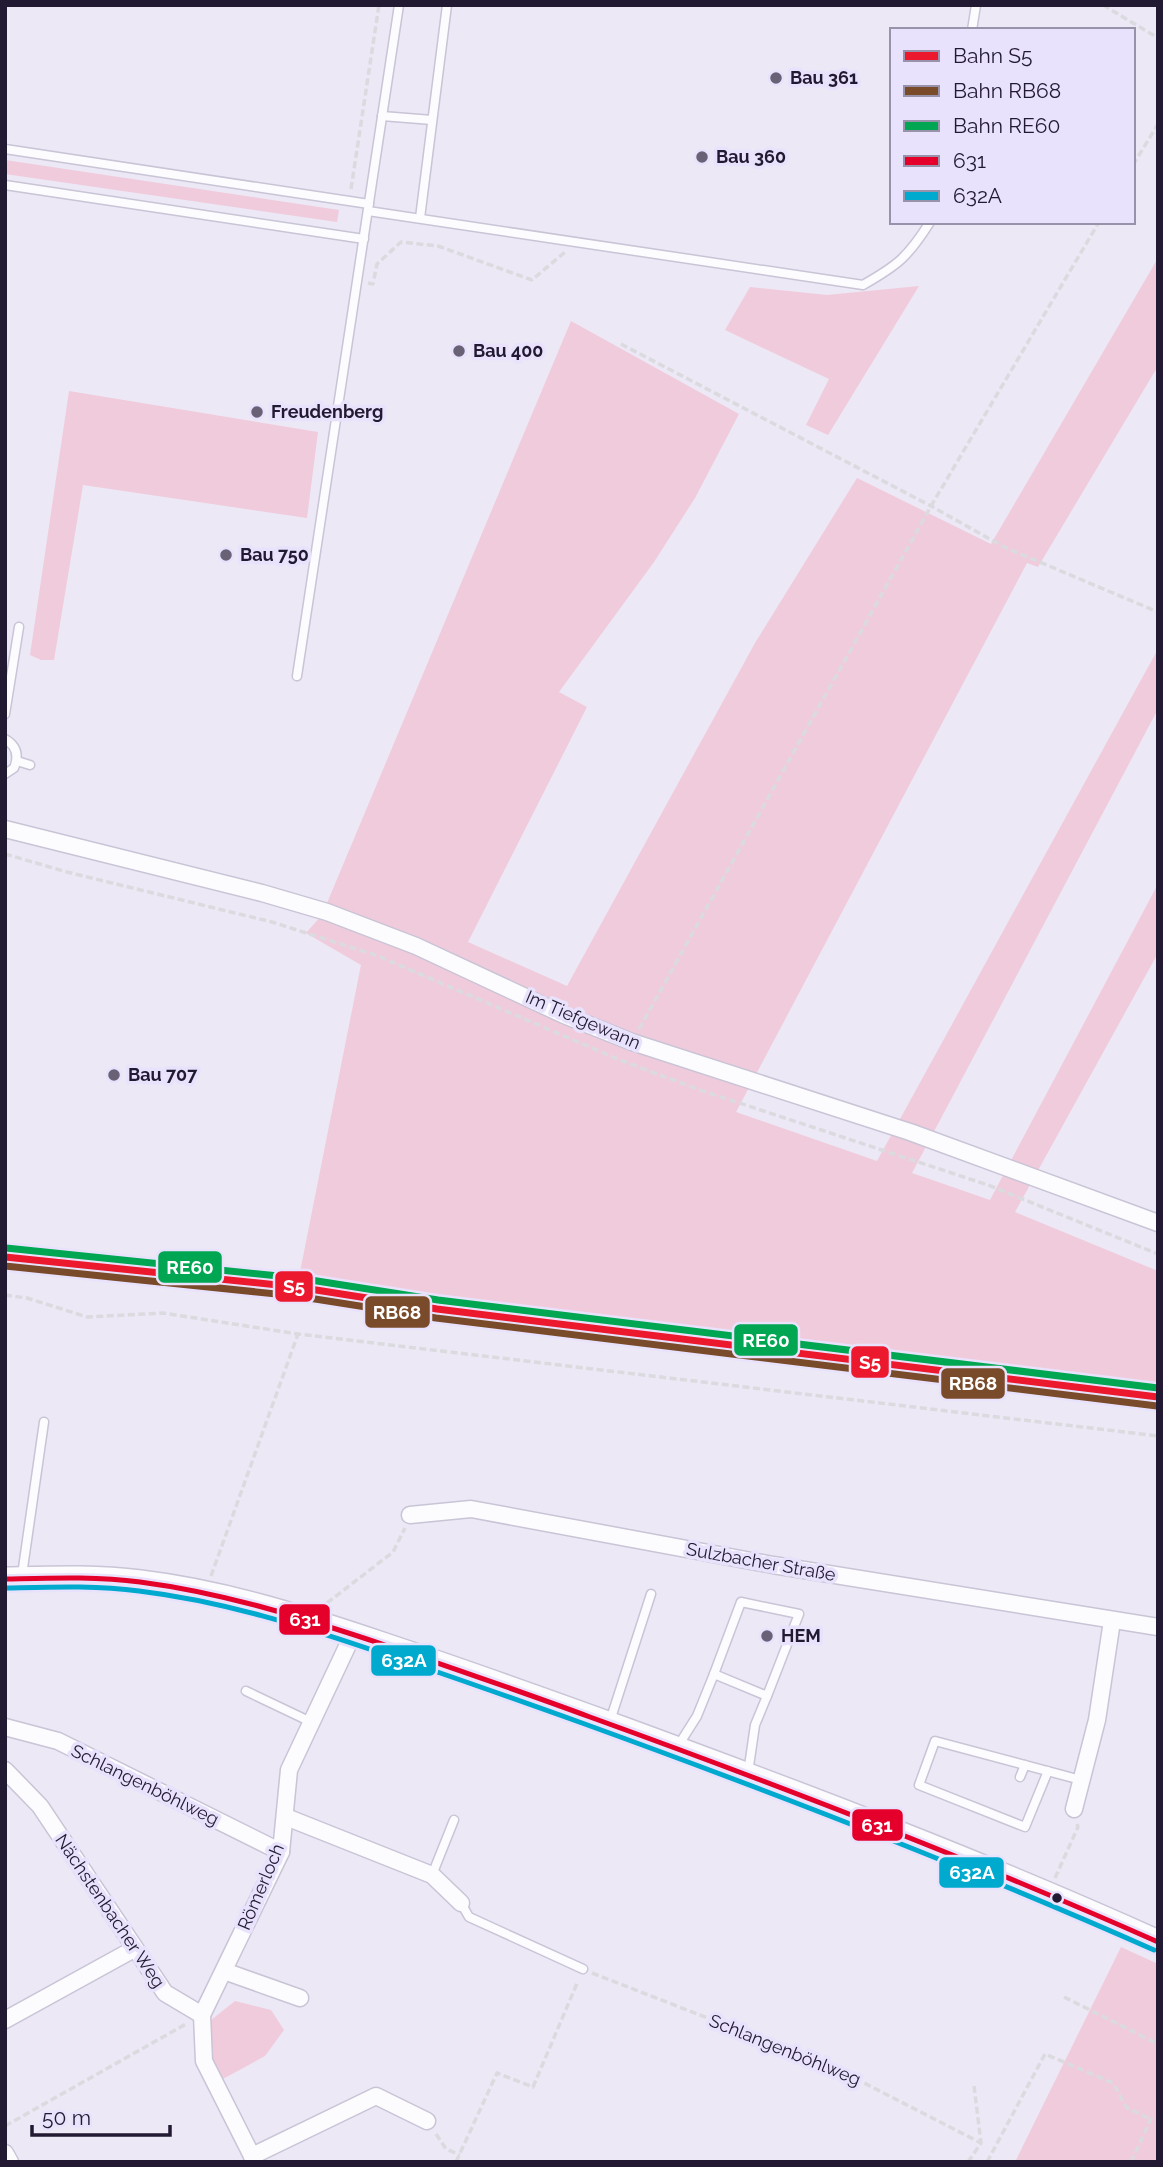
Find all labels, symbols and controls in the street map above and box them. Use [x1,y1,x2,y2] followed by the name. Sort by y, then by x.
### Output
[890,28,1135,224] legend
[953,43,1032,68] text: Bahn S5
[790,67,858,88] place label: Bau 361
[768,70,784,86] marker: Bau 361
[953,78,1061,103] text: Bahn RB68
[953,113,1060,138] text: Bahn RE60
[716,146,786,167] place label: Bau 360
[953,148,986,173] text: 631
[694,149,710,165] marker: Bau 360
[953,183,1002,208] text: 632A
[473,340,543,361] place label: Bau 400
[451,343,467,359] marker: Bau 400
[271,401,383,422] place label: Freudenberg
[249,404,265,420] marker: Freudenberg
[240,544,309,565] place label: Bau 750
[218,547,234,563] marker: Bau 750
[523,986,644,1053] street label: Im Tiefgewann
[128,1064,198,1085] place label: Bau 707
[106,1067,122,1083] marker: Bau 707
[157,1250,223,1284] line badge: RE60
[166,1256,214,1278] text: RE60
[274,1270,314,1303] line badge: S5
[283,1275,305,1297] text: S5
[364,1295,431,1329] line badge: RB68
[373,1301,421,1323] text: RB68
[733,1323,799,1357] line badge: RE60
[742,1329,790,1351] text: RE60
[850,1345,890,1379] line badge: S5
[859,1351,881,1373] text: S5
[940,1367,1006,1400] line badge: RB68
[949,1372,997,1394] text: RB68
[685,1538,838,1585] street label: Sulzbacher Straße
[278,1603,331,1636] line badge: 631
[289,1608,321,1630] text: 631
[781,1625,821,1646] place label: HEM
[759,1628,775,1644] marker: HEM
[370,1644,437,1677] line badge: 632A
[381,1649,427,1671] text: 632A
[68,1740,222,1829] street label: Schlangenböhlweg
[851,1808,904,1842] line badge: 631
[861,1814,893,1836] text: 631
[51,1830,170,1991] street label: Nächstenbacher Weg
[233,1841,288,1933] street label: Römerloch
[938,1856,1005,1889] line badge: 632A
[949,1861,995,1883] text: 632A
[1050,1891,1064,1905] unlabelled marker
[706,2010,864,2090] street label: Schlangenböhlweg
[32,2094,170,2138] scale bar
[42,2105,91,2130] text: 50 m

